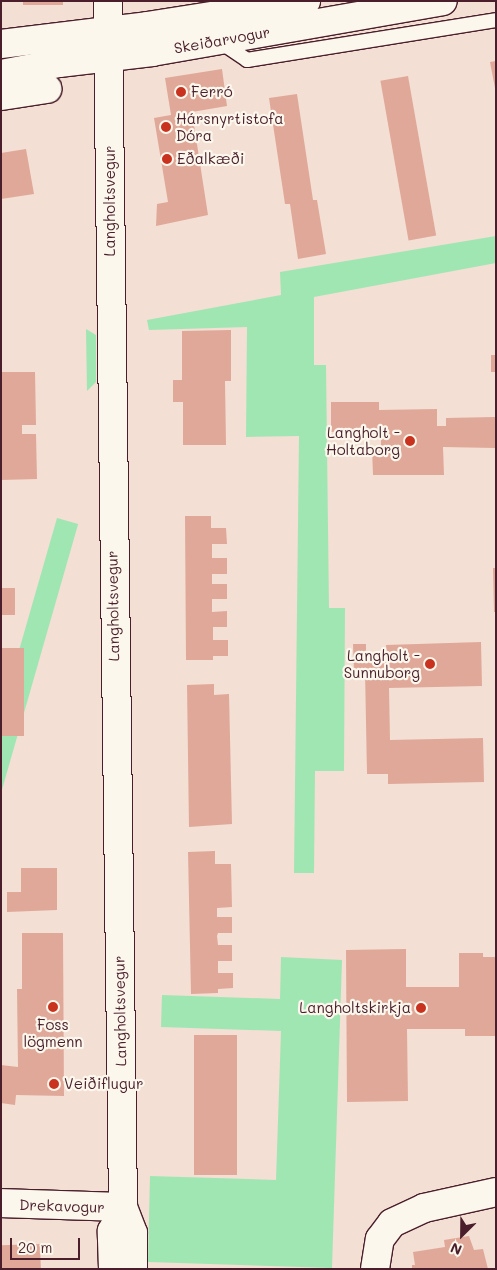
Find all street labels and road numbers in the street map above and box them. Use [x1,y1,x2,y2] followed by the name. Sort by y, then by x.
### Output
[172,23,272,57] street label: Skeiðarvogur
[101,146,119,256] street label: Langholtsvegur
[103,550,123,662] street label: Langholtsvegur
[110,955,130,1067] street label: Langholtsvegur
[19,1196,105,1216] street label: Drekavogur

